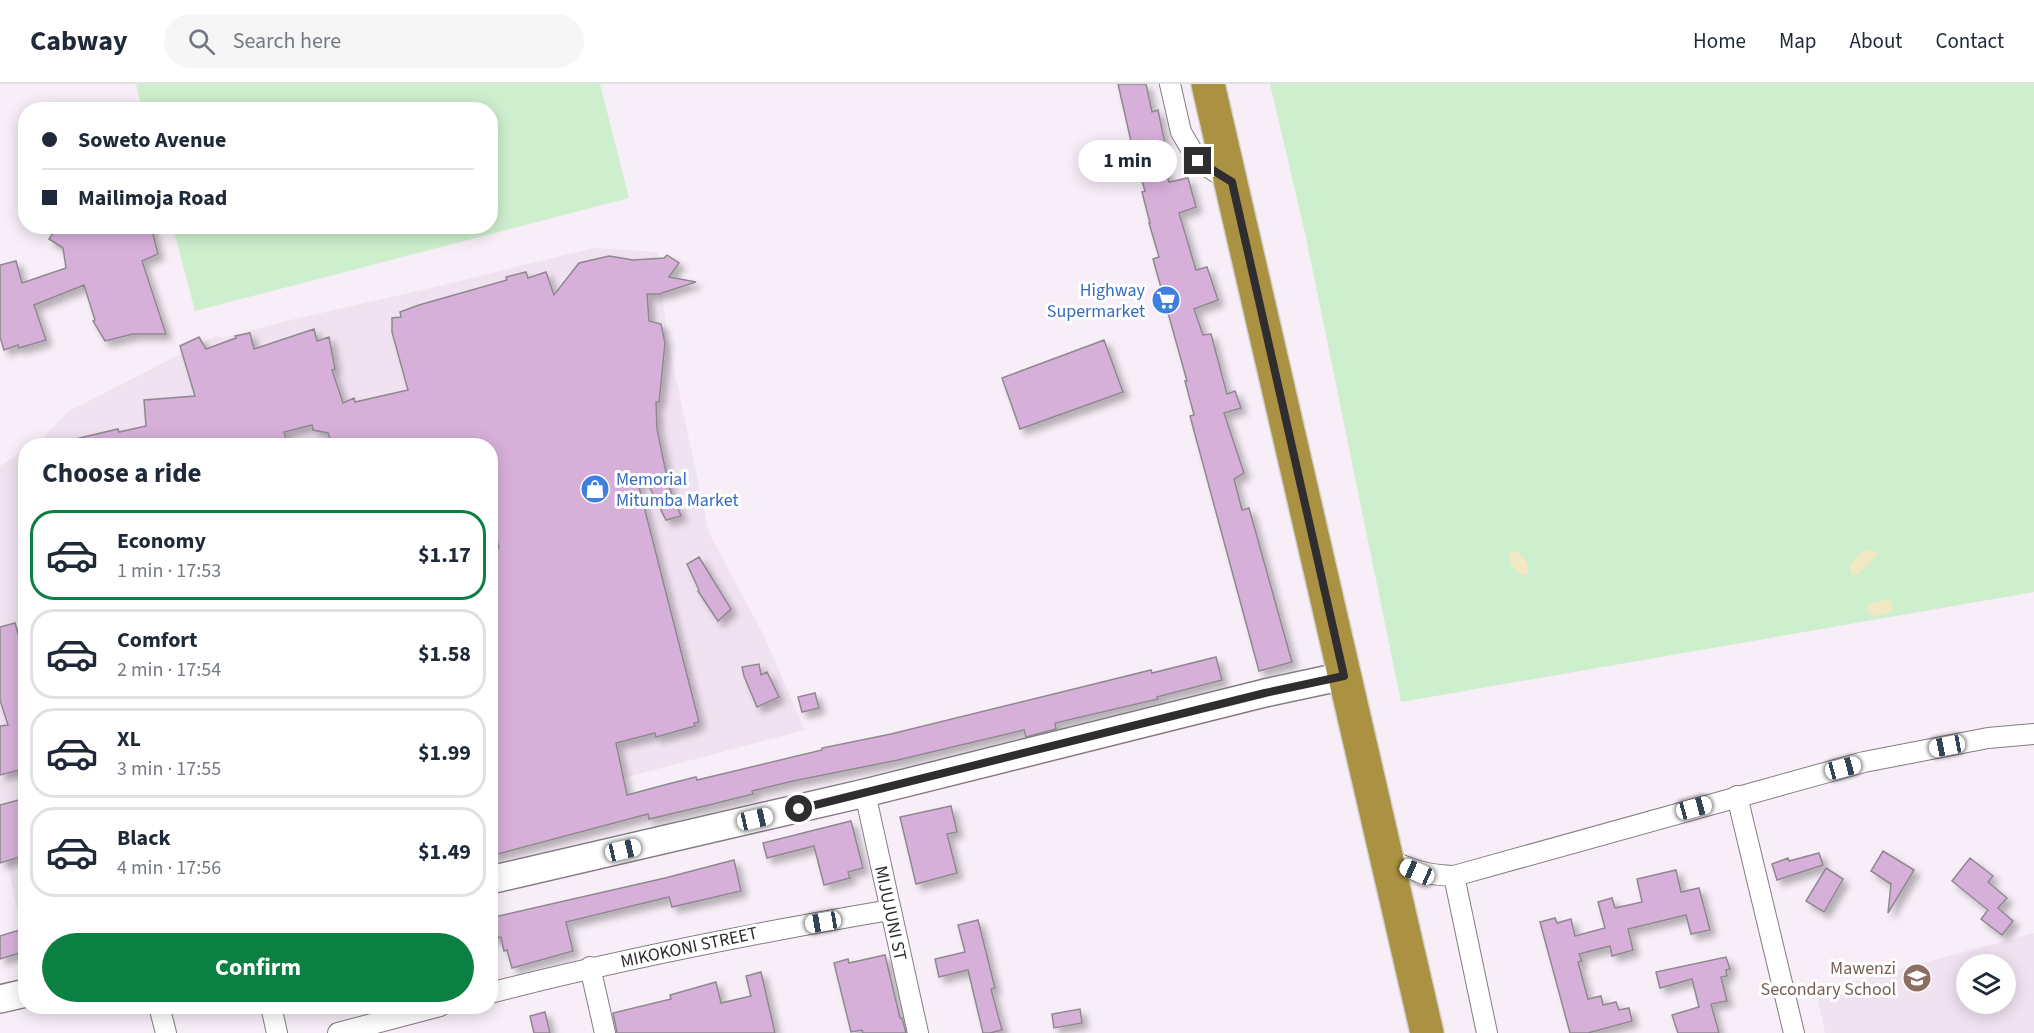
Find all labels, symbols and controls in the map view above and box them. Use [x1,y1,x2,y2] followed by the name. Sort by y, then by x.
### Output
[164,14,584,68] search box
[30,21,128,61] text: Cabway
[185,25,218,58] icon: search
[233,25,341,57] text: Search here
[1693,26,1746,56] text: Home
[1779,26,1817,56] text: Map
[1850,26,1902,56] text: About
[1935,26,2004,56] text: Contact
[78,124,226,156] text: Soweto Avenue
[1078,140,1177,182] callout: 1 min
[1103,147,1152,175] text: 1 min
[1184,147,1211,174] route end
[78,182,227,214] text: Mailimoja Road
[1047,278,1146,324] place label: Highway Supermarket
[1150,284,1182,316] supermarket icon: Highway Supermarket
[42,454,202,493] text: Choose a ride
[616,467,739,513] place label: Memorial Mitumba Market
[579,473,611,505] shop icon: Memorial Mitumba Market
[117,525,206,557] text: Economy
[45,528,99,582] icon: car
[418,539,471,571] text: $1.17
[117,557,221,585] text: 1 min · 17:53
[117,624,198,656] text: Comfort
[45,627,99,681] icon: car
[418,638,471,670] text: $1.58
[117,656,221,684] text: 2 min · 17:54
[117,723,141,755] text: XL
[45,726,99,780] icon: car
[1928,734,1966,758] car
[418,737,471,769] text: $1.99
[117,755,221,783] text: 3 min · 17:55
[1823,755,1863,781] car
[785,795,812,822] route start
[1674,795,1714,821] car
[735,806,775,832] car
[117,822,171,854] text: Black
[45,825,99,879] icon: car
[418,836,471,868] text: $1.49
[603,837,643,863] car
[117,854,221,882] text: 4 min · 17:56
[1397,856,1437,888] car
[868,863,913,963] street label: MIJUJUNI ST
[804,910,842,934] car
[618,921,760,974] street label: MIKOKONI STREET
[42,933,474,1002] button: Confirm
[1956,954,2016,1014] map controls
[1956,954,2016,1014] button: layers
[1761,956,1896,1002] place label: Mawenzi Secondary School
[1901,962,1933,994] school or university icon: Mawenzi Secondary School

